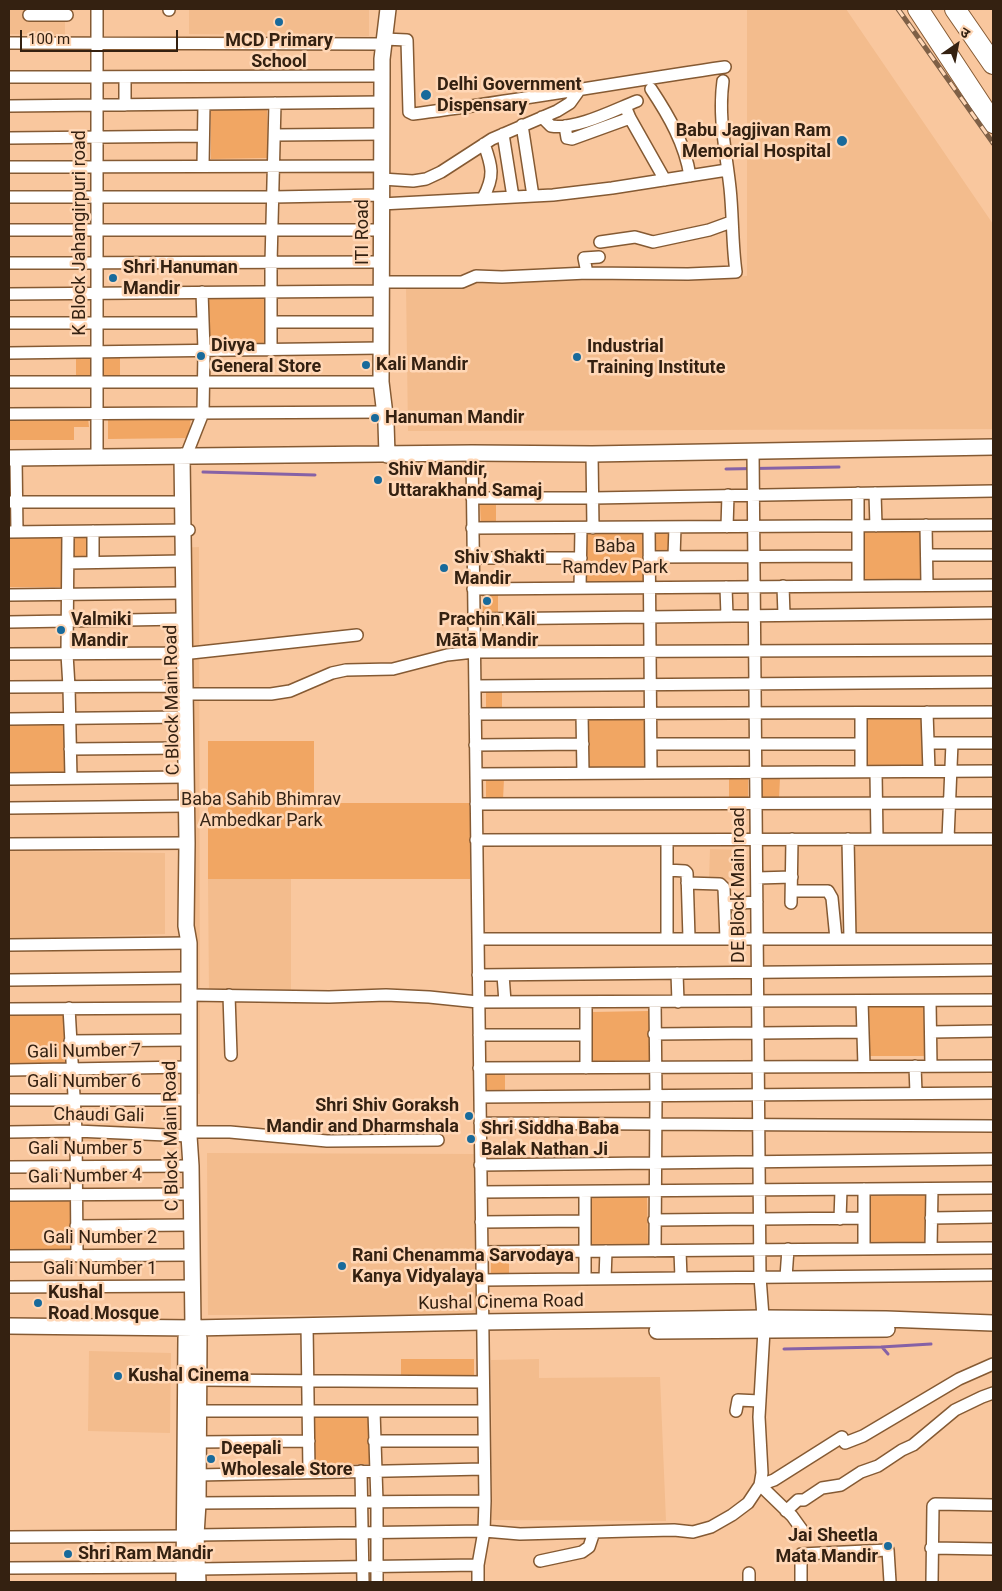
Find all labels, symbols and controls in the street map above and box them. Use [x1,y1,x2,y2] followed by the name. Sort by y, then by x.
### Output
[273,16,285,28] marker: MCD Primary School
[22,20,180,52] scale bar
[932,20,982,70] north arrow
[957,23,973,41] text: उ
[28,30,70,48] text: 100 m
[225,30,333,72] place label: MCD Primary School
[437,74,582,116] place label: Delhi Government Dispensary
[419,88,433,102] marker: Delhi Government Dispensary
[676,120,831,162] place label: Babu Jagjivan Ram Memorial Hospital
[69,130,91,336] street label: K Block Jahangirpuri road
[835,134,849,148] marker: Babu Jagjivan Ram Memorial Hospital
[352,199,374,265] street label: ITI Road
[123,257,238,300] place label: Shri Hanuman Mandir
[107,272,119,284] marker: Shri Hanuman Mandir
[211,335,321,378] place label: Divya General Store
[587,336,725,378] place label: Industrial Training Institute
[195,350,207,362] marker: Divya General Store
[571,351,583,363] marker: Industrial Training Institute
[376,354,468,376] place label: Kali Mandir
[360,359,372,371] marker: Kali Mandir
[385,407,524,429] place label: Hanuman Mandir
[369,412,381,424] marker: Hanuman Mandir
[388,459,542,502] place label: Shiv Mandir, Uttarakhand Samaj
[372,474,384,486] marker: Shiv Mandir, Uttarakhand Samaj
[562,536,668,578] park label: Baba Ramdev Park
[454,547,545,590] place label: Shiv Shakti Mandir
[438,562,450,574] marker: Shiv Shakti Mandir
[481,595,493,607] marker: Prachin Kāli Mātā Mandir
[71,609,131,652] place label: Valmiki Mandir
[436,609,538,652] place label: Prachin Kāli Mātā Mandir
[55,624,67,636] marker: Valmiki Mandir
[161,625,185,775] street label: C Block Main Road
[181,789,341,832] park label: Baba Sahib Bhimrav Ambedkar Park
[728,807,750,963] street label: DE Block Main road
[27,1040,141,1064] street label: Gali Number 7
[160,1061,184,1211] street label: C Block Main Road
[27,1071,141,1093] street label: Gali Number 6
[266,1095,459,1138] place label: Shri Shiv Goraksh Mandir and Dharmshala
[53,1104,145,1128] street label: Chaudi Gali
[463,1110,475,1122] marker: Shri Shiv Goraksh Mandir and Dharmshala
[481,1118,619,1160] place label: Shri Siddha Baba Balak Nathan Ji
[465,1133,477,1145] marker: Shri Siddha Baba Balak Nathan Ji
[28,1138,142,1160] street label: Gali Number 5
[28,1165,142,1189] street label: Gali Number 4
[43,1227,157,1249] street label: Gali Number 2
[352,1245,574,1288] place label: Rani Chenamma Sarvodaya Kanya Vidyalaya
[43,1258,157,1280] street label: Gali Number 1
[336,1260,348,1272] marker: Rani Chenamma Sarvodaya Kanya Vidyalaya
[48,1282,159,1325] place label: Kushal Road Mosque
[418,1291,584,1315] street label: Kushal Cinema Road
[32,1297,44,1309] marker: Kushal Road Mosque
[128,1365,249,1387] place label: Kushal Cinema
[112,1370,124,1382] marker: Kushal Cinema
[221,1438,353,1480] place label: Deepali Wholesale Store
[205,1453,217,1465] marker: Deepali Wholesale Store
[775,1525,878,1568] place label: Jai Sheetla Mata Mandir
[882,1540,894,1552] marker: Jai Sheetla Mata Mandir
[78,1543,213,1565] place label: Shri Ram Mandir
[62,1548,74,1560] marker: Shri Ram Mandir

